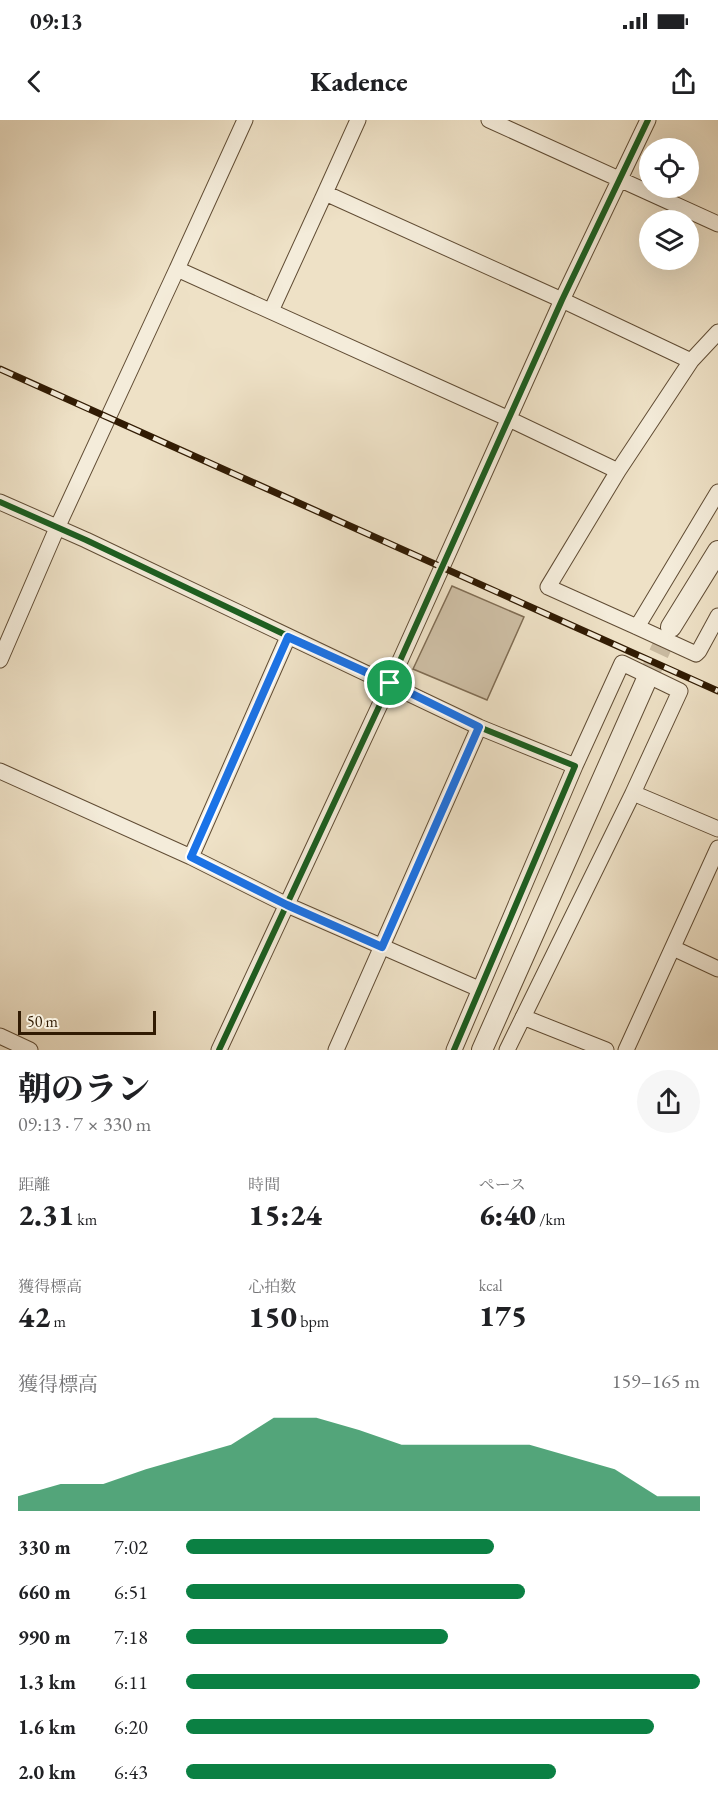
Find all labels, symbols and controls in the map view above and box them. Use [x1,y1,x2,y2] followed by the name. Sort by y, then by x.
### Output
[30,7,83,36] text: 09:13
[310,64,408,99] text: Kadence
[18,65,51,98] icon: back
[667,65,700,98] icon: share
[639,138,699,270] map controls
[639,138,699,198] button: locate
[639,210,699,270] button: layers
[364,657,415,708] pin
[373,666,406,699] icon: arrive
[18,1008,156,1036] scale bar
[27,1011,58,1032] text: 50 m
[18,1067,150,1110] text: 朝のラン
[637,1070,700,1133] button: share
[18,1111,151,1137] text: 09:13 · 7 × 330 m
[18,1174,50,1195] text: 距離
[248,1174,280,1195] text: 時間
[479,1174,526,1195] text: ペース
[18,1195,74,1234] text: 2.31
[248,1195,322,1234] text: 15:24
[479,1195,536,1234] text: 6:40
[74,1209,97,1230] text: km
[536,1209,565,1230] text: /km
[479,1275,503,1296] text: kcal
[18,1276,82,1297] text: 獲得標高
[248,1276,296,1297] text: 心拍数
[479,1296,527,1335] text: 175
[18,1297,50,1336] text: 42
[248,1297,297,1336] text: 150
[50,1311,66,1332] text: m
[297,1311,329,1332] text: bpm
[612,1368,700,1394] text: 159–165 m
[18,1371,98,1397] text: 獲得標高
[18,1534,71,1560] text: 330 m
[114,1534,148,1560] text: 7:02
[18,1579,71,1605] text: 660 m
[114,1579,148,1605] text: 6:51
[18,1624,71,1650] text: 990 m
[114,1624,148,1650] text: 7:18
[18,1669,76,1695] text: 1.3 km
[114,1669,148,1695] text: 6:11
[18,1714,76,1740] text: 1.6 km
[114,1714,148,1740] text: 6:20
[18,1759,76,1785] text: 2.0 km
[114,1759,148,1785] text: 6:43

